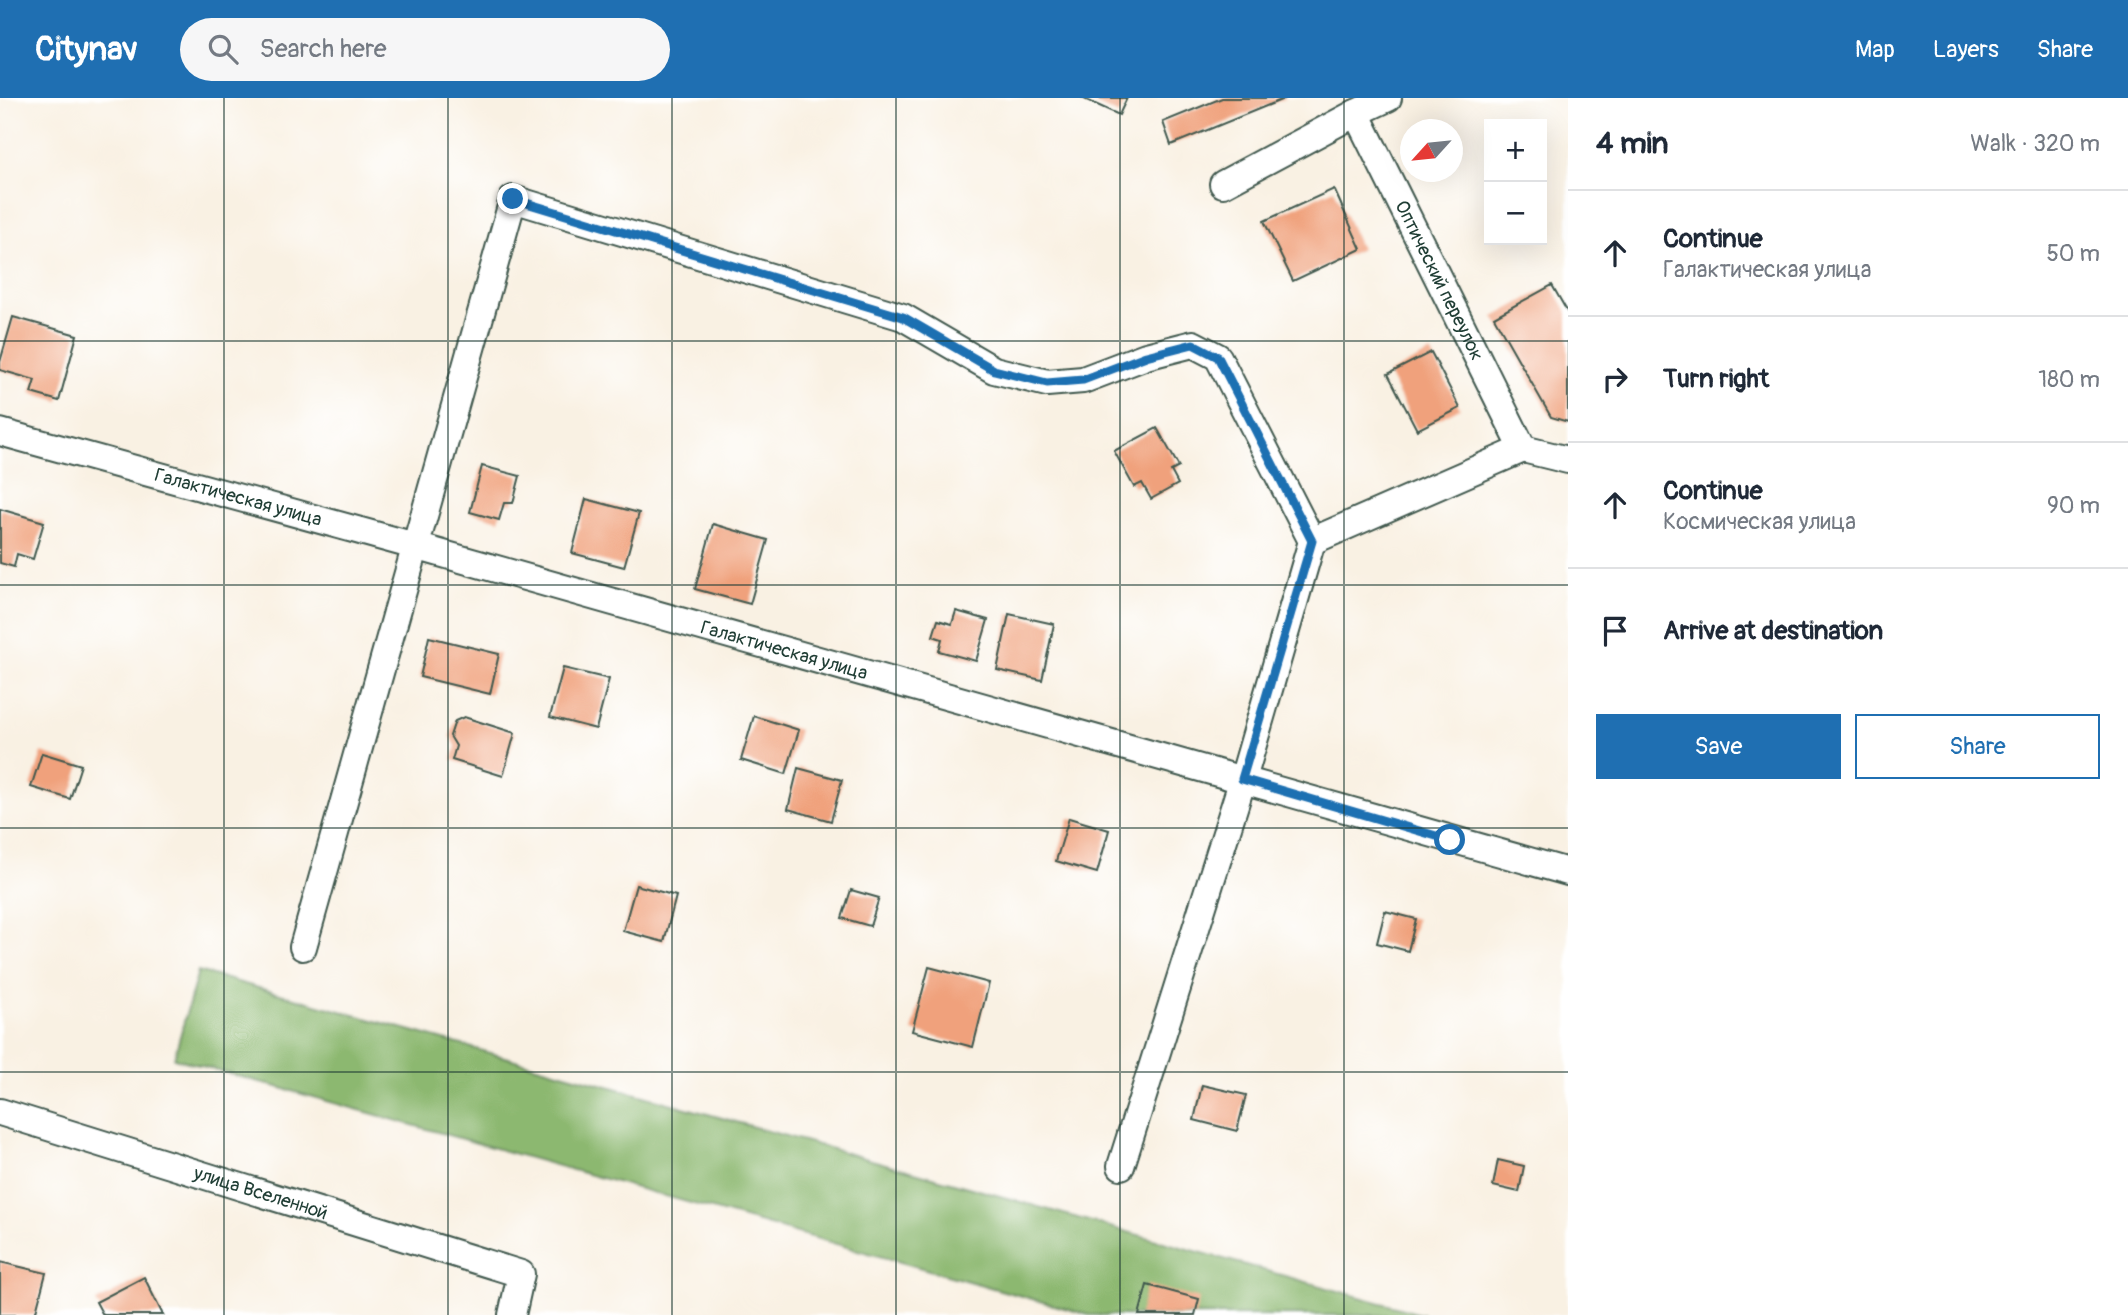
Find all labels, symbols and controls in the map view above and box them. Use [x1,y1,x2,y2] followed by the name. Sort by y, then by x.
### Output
[180,18,670,81] search box
[35,29,138,70] text: Citynav
[204,30,242,68] icon: search
[260,33,386,65] text: Search here
[1855,35,1895,64] text: Map
[1933,35,1999,64] text: Layers
[2037,35,2093,64] text: Share
[1400,119,1463,182] north arrow
[1484,119,1547,245] map controls
[1484,119,1547,182] button: +
[1596,125,1669,162] text: 4 min
[1970,129,2100,158] text: Walk · 320 m
[1484,182,1547,245] button: −
[497,183,528,214] route end
[1389,197,1489,365] street label: Оптический переулок
[1663,223,1763,255] text: Continue
[1596,234,1634,272] icon: ahead
[2046,239,2100,268] text: 50 m
[1663,255,1871,284] text: Галактическая улица
[1596,360,1634,398] icon: right
[1663,363,1769,395] text: Turn right
[2038,365,2100,394] text: 180 m
[152,463,325,532] street label: Галактическая улица
[1663,475,1763,507] text: Continue
[1596,486,1634,524] icon: ahead
[2047,491,2100,520] text: 90 m
[1663,507,1856,536] text: Космическая улица
[1596,612,1634,650] icon: arrive
[698,615,870,685] street label: Галактическая улица
[1663,615,1883,647] text: Arrive at destination
[1596,714,1841,779] button: Save
[1855,714,2100,779] button: Share
[1434,824,1465,855] route start
[190,1161,331,1225] street label: улица Вселенной

